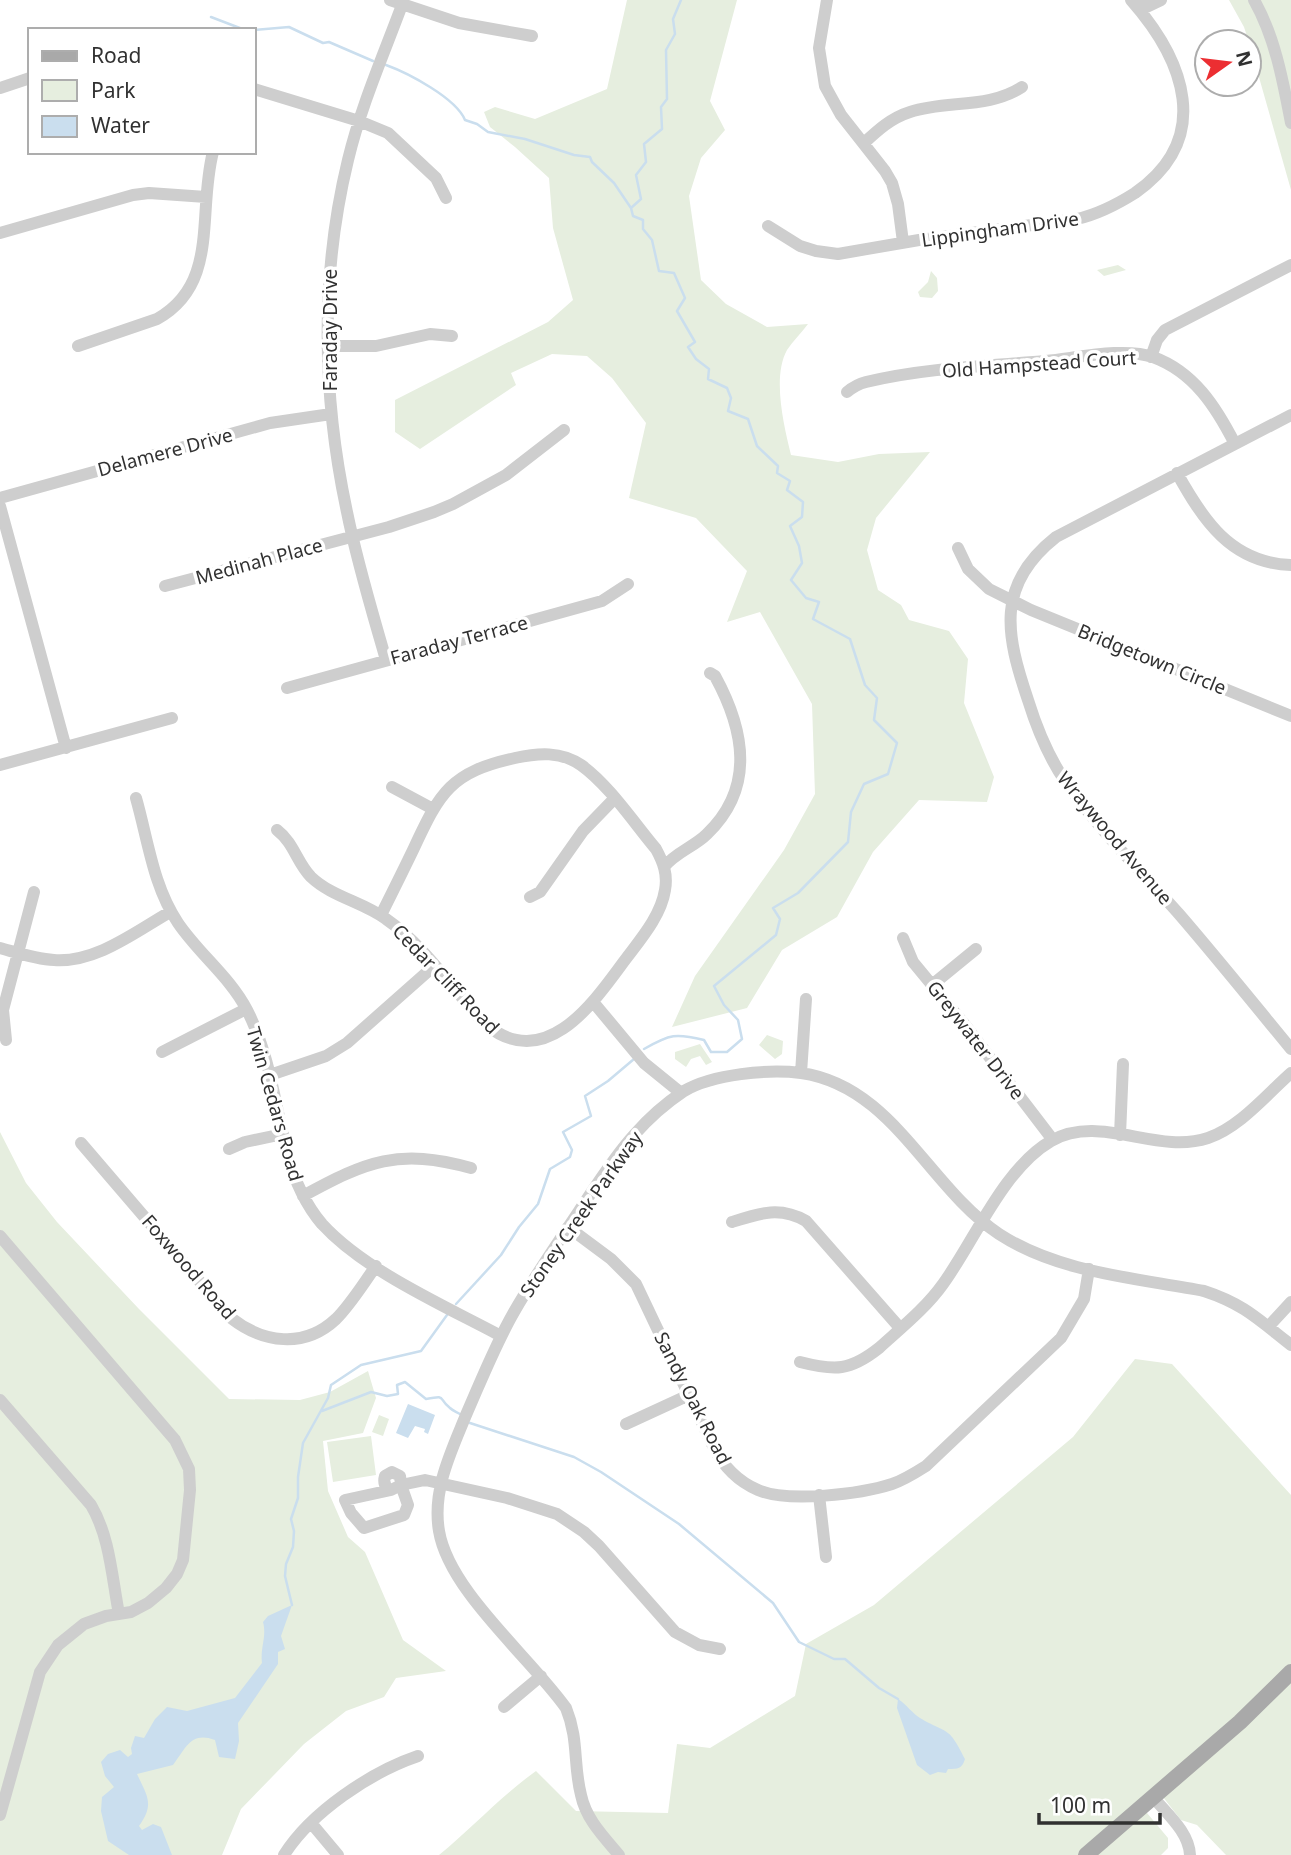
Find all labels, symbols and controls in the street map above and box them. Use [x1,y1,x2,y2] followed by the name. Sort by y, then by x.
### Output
[28,28,256,154] legend
[1193,28,1263,98] north arrow
[91,41,141,69] text: Road
[1230,48,1259,70] text: N
[91,76,136,104] text: Park
[91,111,150,139] text: Water
[920,205,1080,253] street label: Lippingham Drive
[317,269,343,391] street label: Faraday Drive
[941,344,1137,384] street label: Old Hampstead Court
[95,421,235,483] street label: Delamere Drive
[193,532,325,590] street label: Medinah Place
[387,609,531,671] street label: Faraday Terrace
[1074,617,1230,701] street label: Bridgetown Circle
[1052,766,1178,910] street label: Wraywood Avenue
[387,918,505,1040] street label: Cedar Cliff Road
[921,975,1031,1105] street label: Greywater Drive
[241,1024,309,1184] street label: Twin Cedars Road
[514,1126,648,1302] street label: Stoney Creek Parkway
[136,1209,242,1325] street label: Foxwood Road
[648,1327,738,1469] street label: Sandy Oak Road
[1039,1782,1160,1826] scale bar
[1050,1791,1111,1819] text: 100 m

